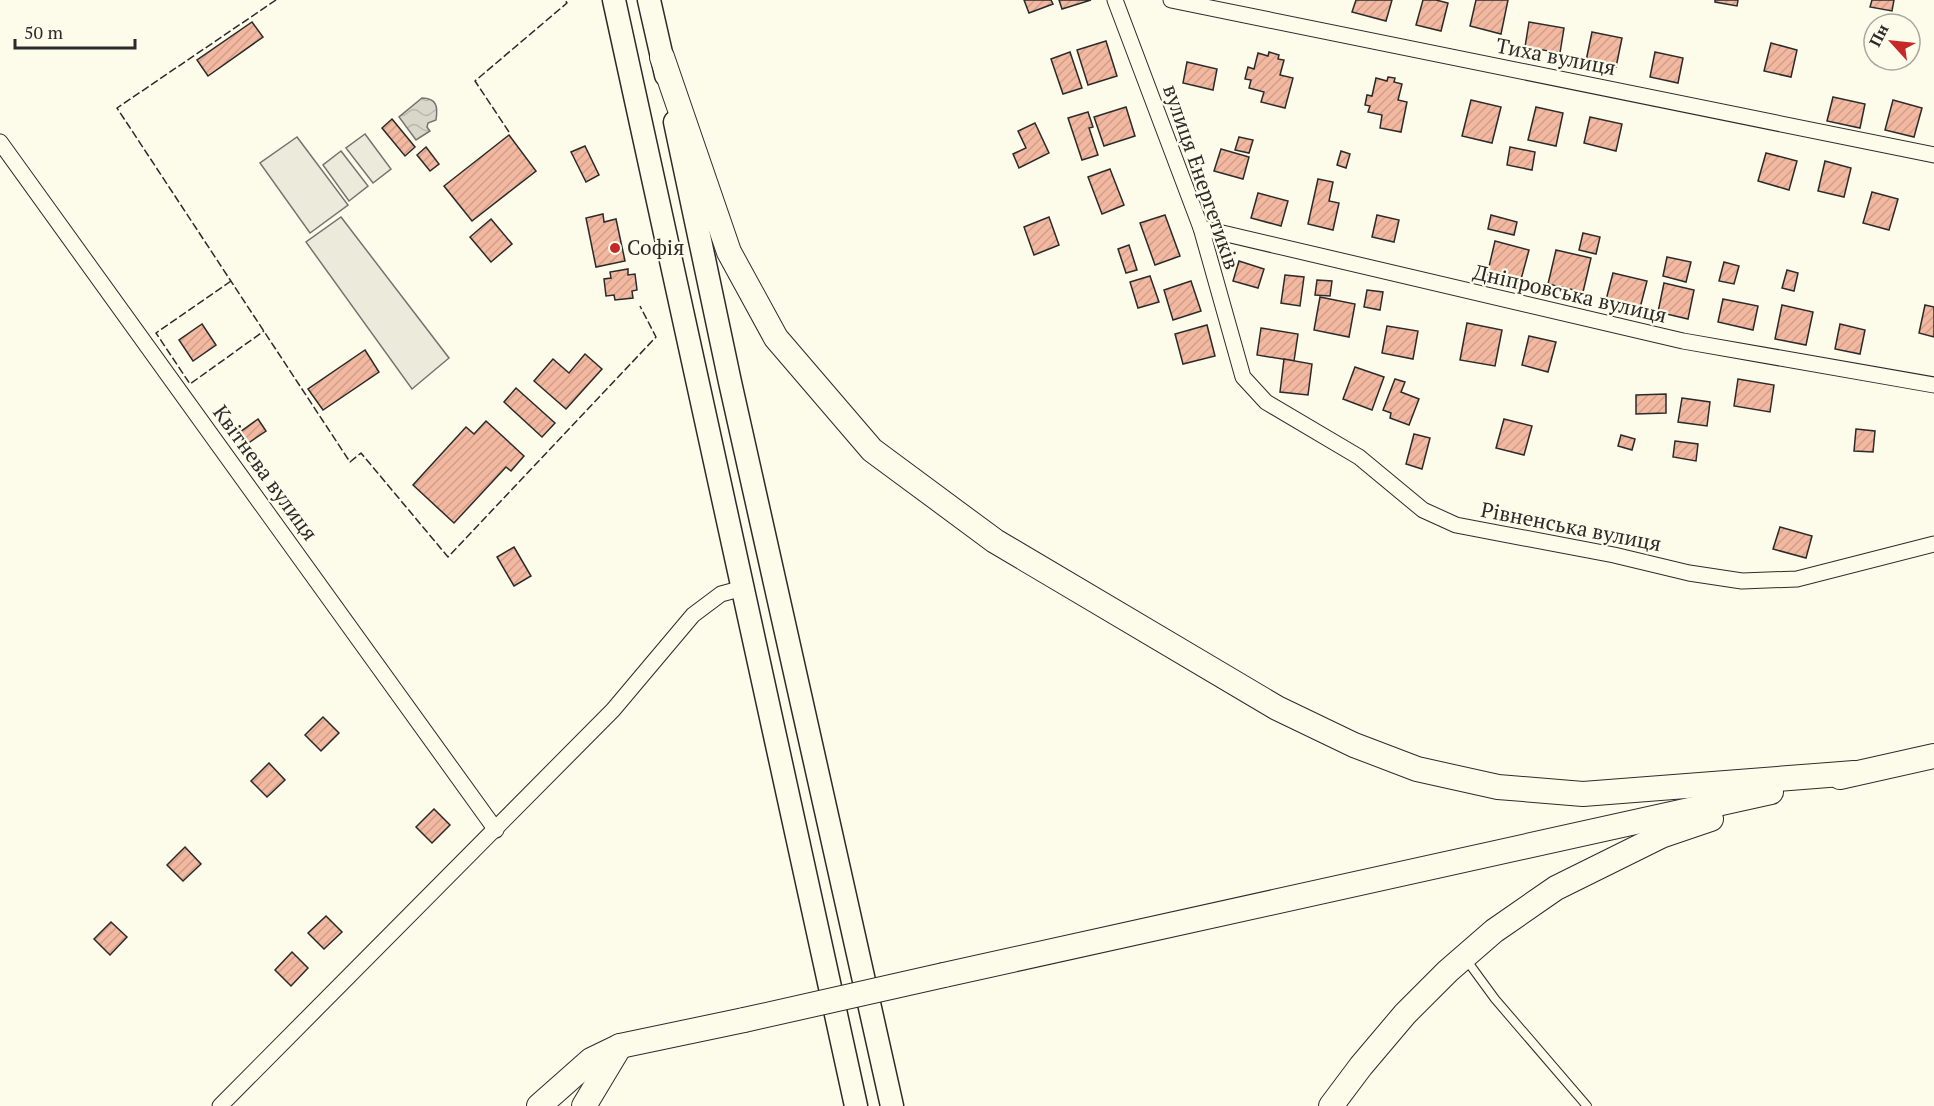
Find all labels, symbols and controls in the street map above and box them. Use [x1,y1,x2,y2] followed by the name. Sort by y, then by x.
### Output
[15,12,135,50] scale bar
[1862,12,1922,72] north arrow
[24,20,64,44] text: 50 m
[1864,20,1894,50] text: Пн
[1494,31,1618,81] street label: Тиха вулиця
[1157,81,1247,273] street label: вулиця Енергетиків
[627,233,684,261] place label: Софія
[608,241,622,255] marker: Софія
[1471,257,1670,329] street label: Дніпровська вулиця
[207,399,324,546] street label: Квітнева вулиця
[1479,495,1664,557] street label: Рівненська вулиця

